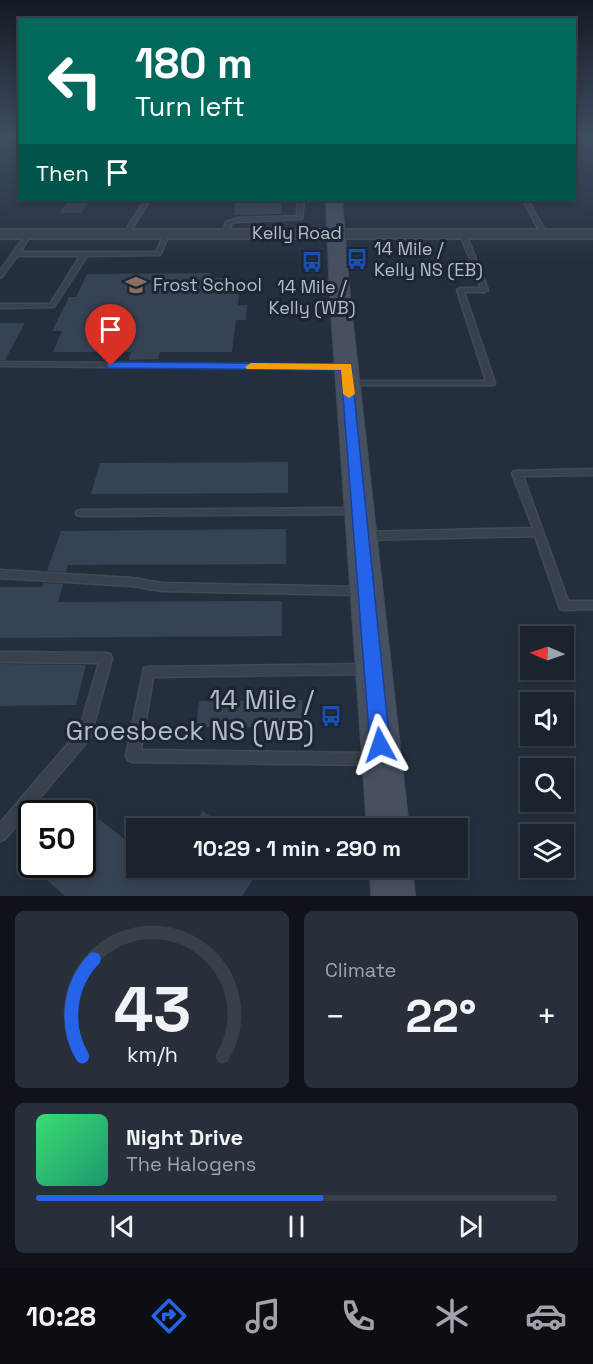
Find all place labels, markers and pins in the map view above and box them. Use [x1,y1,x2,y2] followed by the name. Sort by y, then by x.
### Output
[374,237,483,281] place label: 14 Mile / Kelly NS (EB)
[345,247,369,271] bus stop icon: 14 Mile / Kelly NS (EB)
[300,250,324,274] bus stop icon: 14 Mile / Kelly (WB)
[124,273,148,297] school or university icon: Frost School
[153,273,262,296] place label: Frost School
[269,275,355,319] place label: 14 Mile / Kelly (WB)
[85,304,136,366] pin
[65,682,315,748] place label: 14 Mile / Groesbeck NS (WB)
[319,704,343,728] bus stop icon: 14 Mile / Groesbeck NS (WB)

